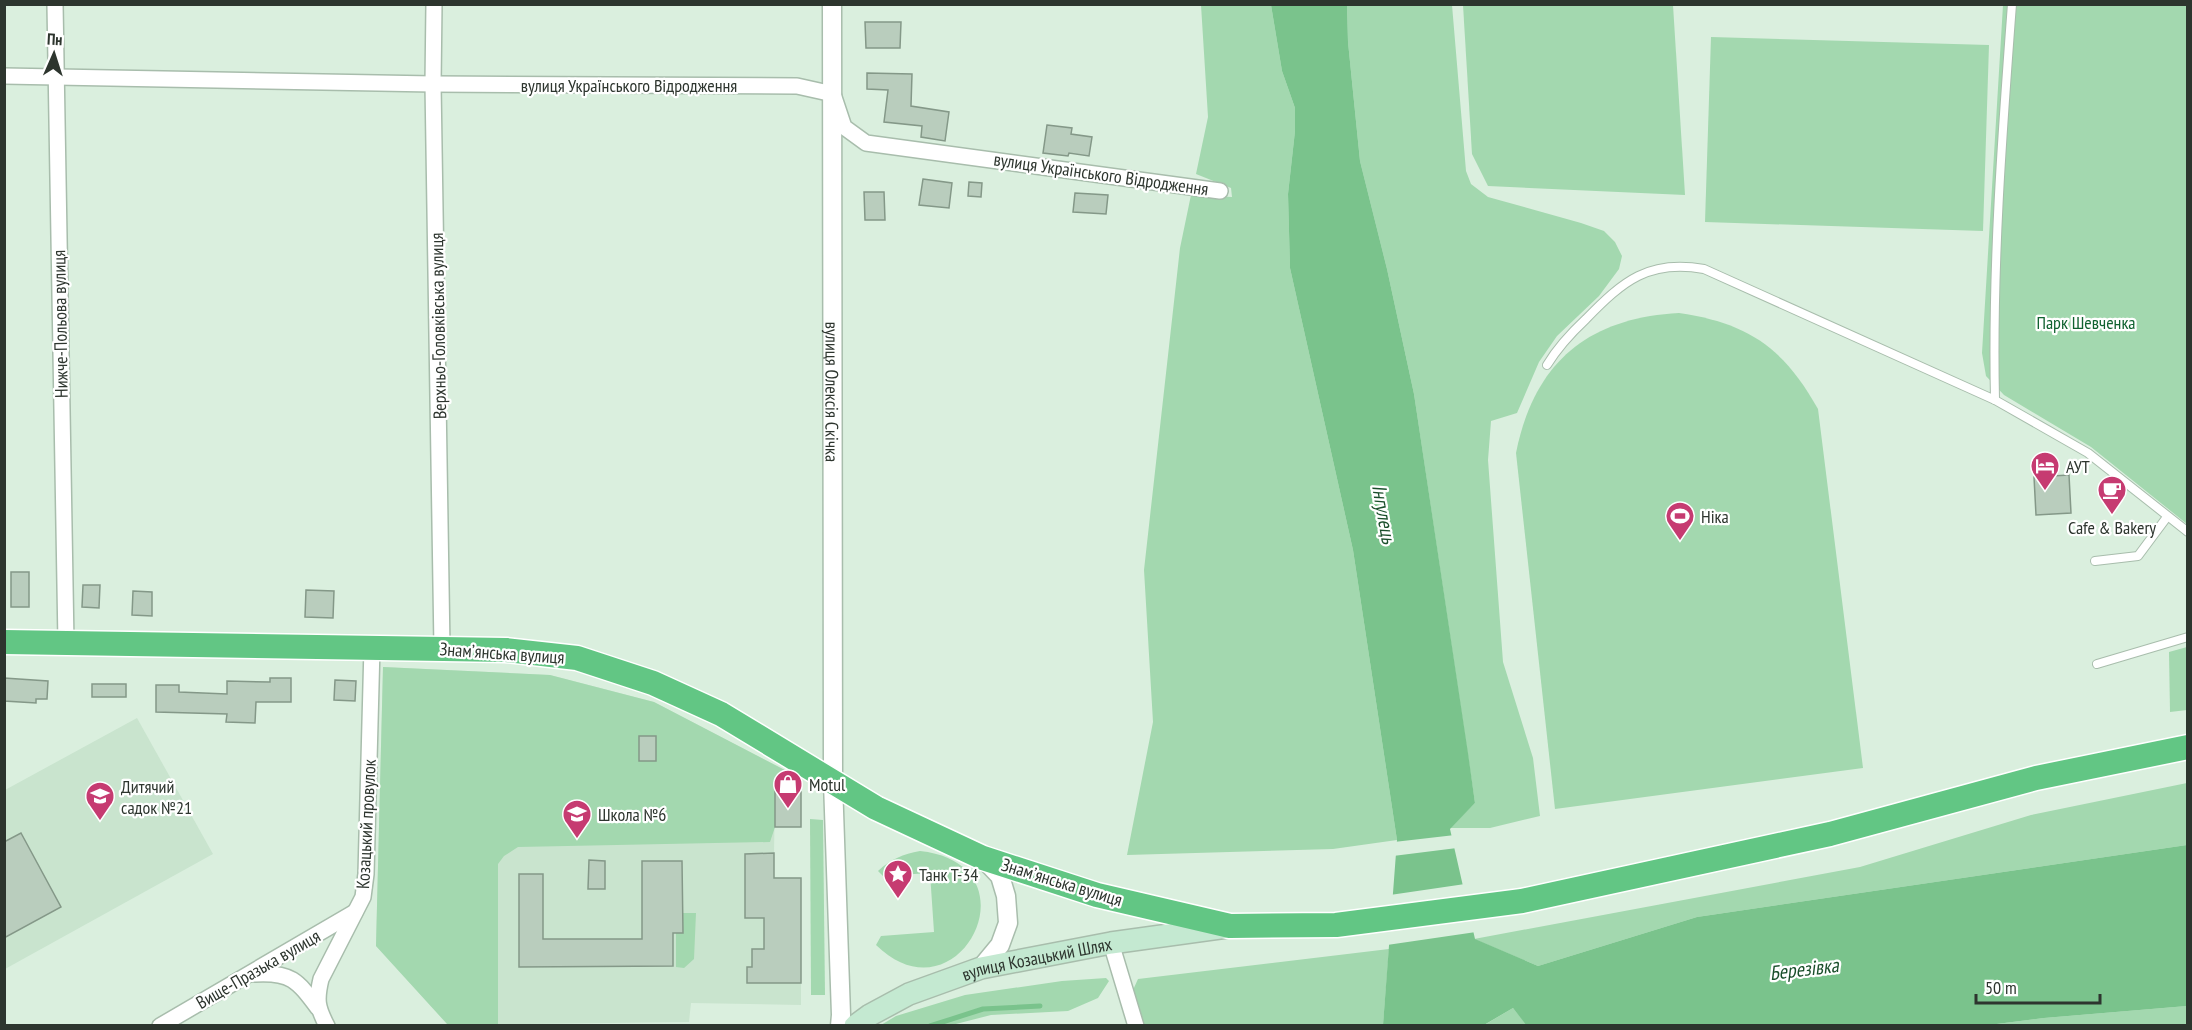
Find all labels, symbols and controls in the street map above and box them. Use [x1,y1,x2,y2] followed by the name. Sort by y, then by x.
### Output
[24,24,84,84] north arrow
[47,29,63,49] text: Пн
[521,74,737,97] street label: вулиця Українського Відродження
[992,148,1210,200] street label: вулиця Українського Відродження
[425,233,451,419] street label: Верхньо-Головківська вулиця
[47,250,73,398] street label: Нижче-Польова вулиця
[2036,311,2136,334] park label: Парк Шевченка
[821,322,844,462] street label: вулиця Олексія Скічка
[2029,450,2061,492] hotel icon: АУТ
[2066,455,2090,478] place label: АУТ
[2096,474,2128,516] cafe icon: Cafe & Bakery
[1366,483,1402,547] water label: Інгулець
[1664,500,1696,542] sports icon: Ніка
[1701,505,1729,528] place label: Ніка
[2068,516,2156,539] place label: Cafe & Bakery
[439,637,565,669] street label: Знамʼянська вулиця
[351,759,381,889] street label: Козацький провулок
[772,768,804,810] shop icon: Motul
[809,773,846,796] place label: Motul
[121,775,192,819] place label: Дитячий садок №21
[84,780,116,822] school or university icon: Дитячий садок №21
[561,798,593,840] school or university icon: Школа №6
[598,803,666,826] place label: Школа №6
[999,853,1125,911] street label: Знамʼянська вулиця
[882,858,914,900] place icon: Танк Т-34
[919,863,978,886] place label: Танк Т-34
[192,924,324,1014] street label: Вище-Празька вулиця
[958,931,1114,986] street label: вулиця Козацький Шлях
[1768,952,1841,986] water label: Березівка
[1976,967,2100,1005] scale bar
[1985,976,2017,999] text: 50 m

